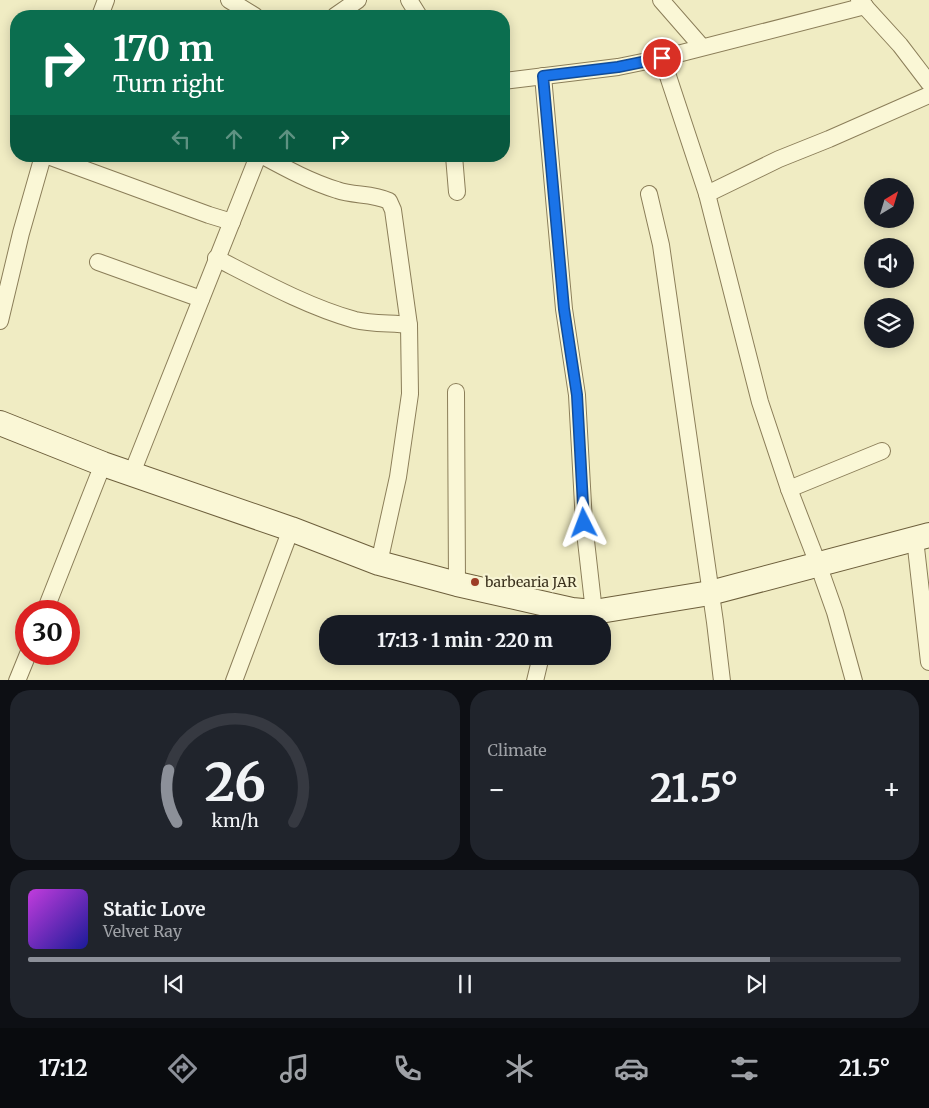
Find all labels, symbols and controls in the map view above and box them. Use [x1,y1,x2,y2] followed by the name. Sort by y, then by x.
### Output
[113,27,214,71] text: 170 m
[30,30,95,95] icon: right
[641,37,683,79] pin
[648,44,676,72] icon: arrive
[113,70,224,98] text: Turn right
[167,125,195,153] icon: left
[220,125,248,153] icon: ahead
[273,125,301,153] icon: ahead
[326,125,354,153] icon: right
[864,178,914,228] north arrow
[864,178,914,348] map controls
[864,238,914,288] button: sound
[864,298,914,348] button: layers
[557,496,609,548] position arrow
[484,573,577,591] place label: barbearia JAR
[469,576,481,588] marker: barbearia JAR
[15,600,80,665] speed limit sign: 30
[377,628,553,652] text: 17:13 · 1 min · 220 m
[488,740,547,760] text: Climate
[204,750,266,815] text: 26
[650,765,739,812] text: 21.5°
[488,771,506,807] text: −
[882,771,901,807] text: +
[211,809,259,832] text: km/h
[103,897,206,921] text: Static Love
[103,921,182,941] text: Velvet Ray
[160,970,188,998] icon: previous
[451,970,479,998] icon: pause
[742,970,770,998] icon: next
[165,1051,200,1086] icon: directions
[277,1051,312,1086] icon: music
[390,1051,425,1086] icon: phone
[502,1051,537,1086] icon: climate
[614,1051,649,1086] icon: car
[727,1051,762,1086] icon: filters
[39,1054,88,1082] text: 17:12
[839,1054,890,1082] text: 21.5°

